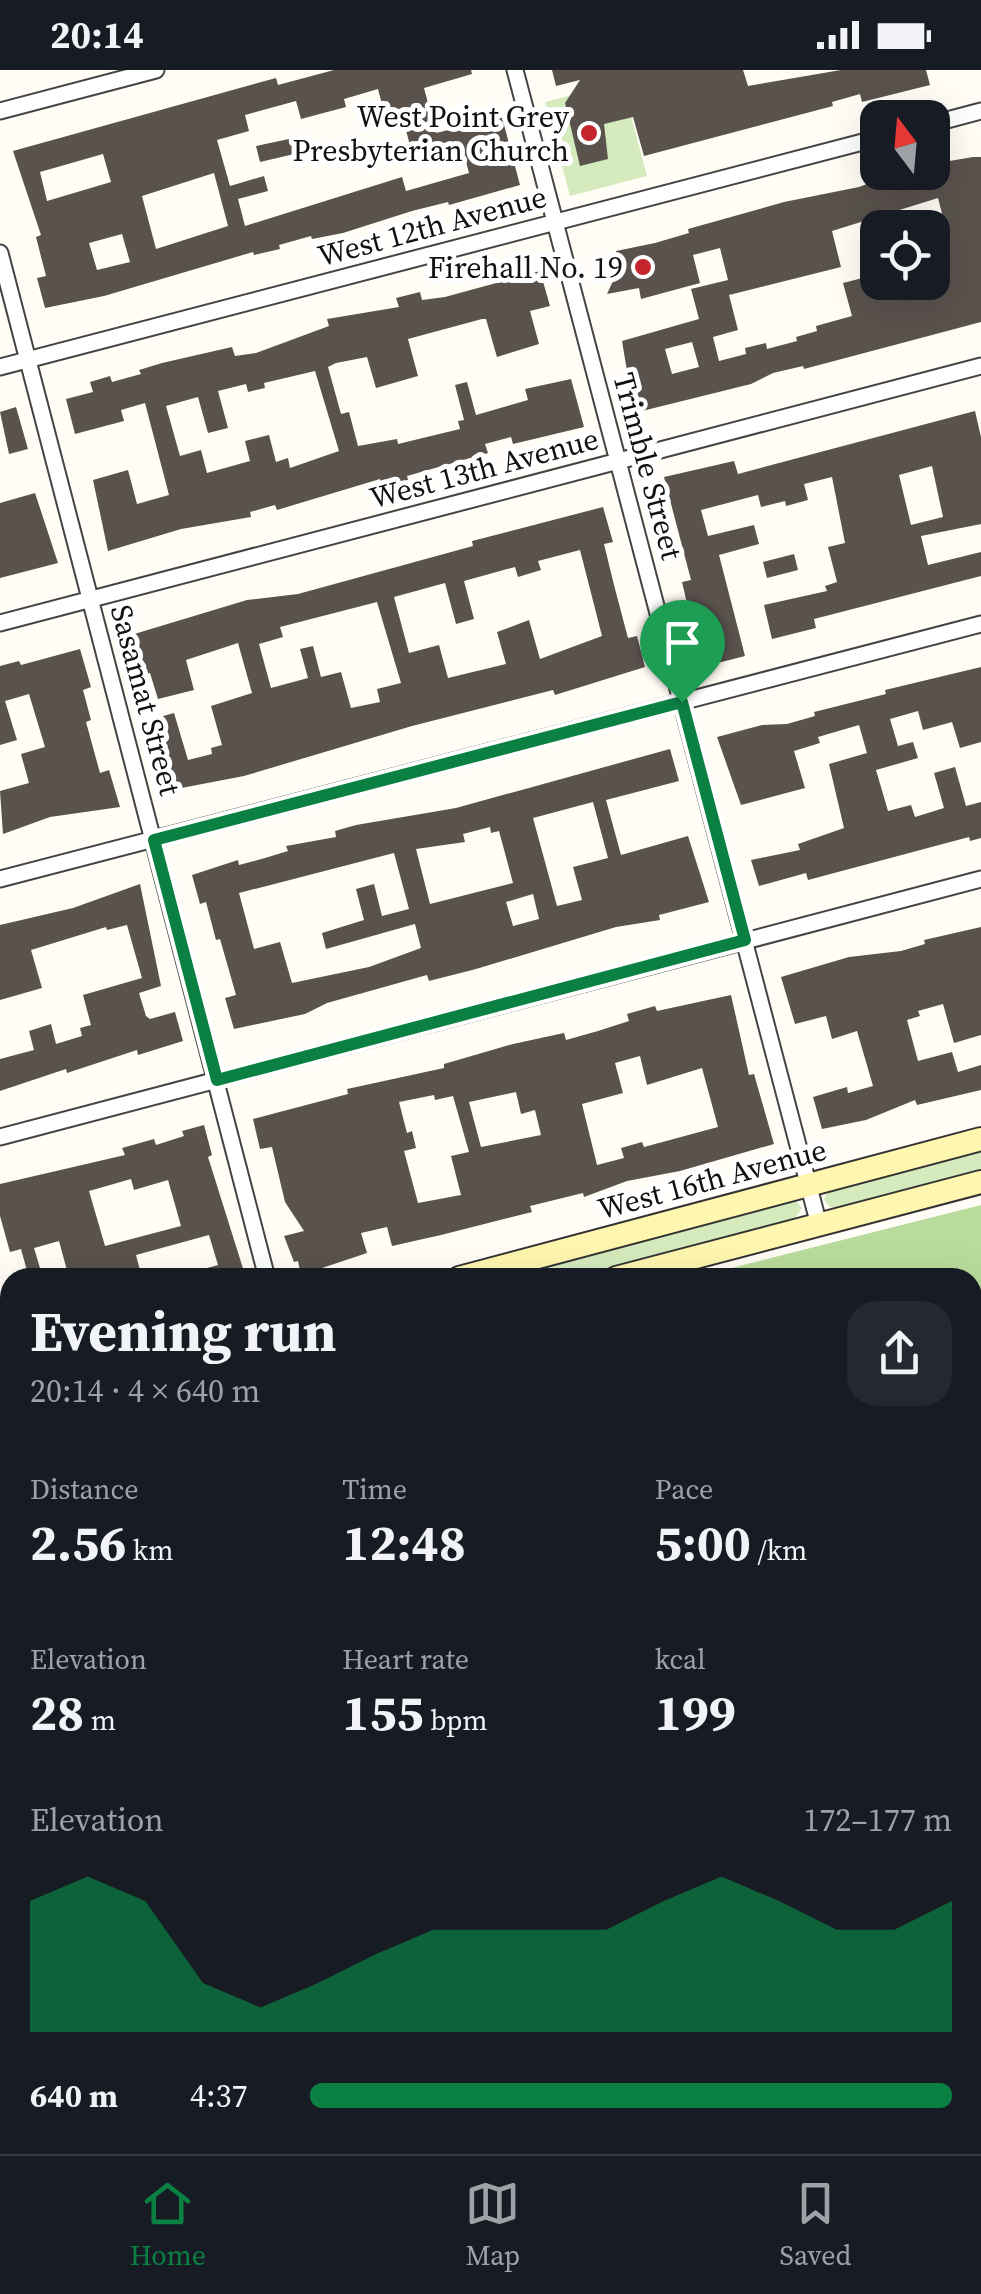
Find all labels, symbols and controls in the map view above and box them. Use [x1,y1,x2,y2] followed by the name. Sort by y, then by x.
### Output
[50,9,144,61] text: 20:14
[293,96,570,171] place label: West Point Grey Presbyterian Church
[860,100,950,190] north arrow
[860,100,950,300] map controls
[578,122,600,144] marker: West Point Grey Presbyterian Church
[313,176,551,276] street label: West 12th Avenue
[860,210,950,300] button: locate
[428,247,623,288] place label: Firehall No. 19
[632,256,654,278] marker: Firehall No. 19
[603,368,693,564] street label: Trimble Street
[365,418,603,518] street label: West 13th Avenue
[101,600,191,800] street label: Sasamat Street
[640,600,725,703] pin
[655,615,710,670] icon: arrive
[593,1129,831,1229] street label: West 16th Avenue
[30,1294,337,1369] text: Evening run
[847,1301,952,1406] button: share
[30,1369,260,1413] text: 20:14 · 4 × 640 m
[30,1470,139,1508] text: Distance
[342,1470,407,1508] text: Time
[655,1470,713,1508] text: Pace
[30,1508,126,1577] text: 2.56
[342,1508,466,1577] text: 12:48
[655,1508,751,1577] text: 5:00
[126,1531,173,1569] text: km
[751,1531,807,1569] text: /km
[30,1640,147,1678] text: Elevation
[342,1640,469,1678] text: Heart rate
[655,1640,706,1678] text: kcal
[30,1678,84,1747] text: 28
[342,1678,424,1747] text: 155
[655,1678,736,1747] text: 199
[84,1701,116,1739] text: m
[424,1701,488,1739] text: bpm
[30,1798,164,1842] text: Elevation
[803,1798,952,1842] text: 172–177 m
[30,2074,118,2118] text: 640 m
[190,2074,248,2118] text: 4:37
[130,2176,206,2274] tab: Home
[465,2176,520,2274] tab: Map
[780,2176,851,2274] tab: Saved

